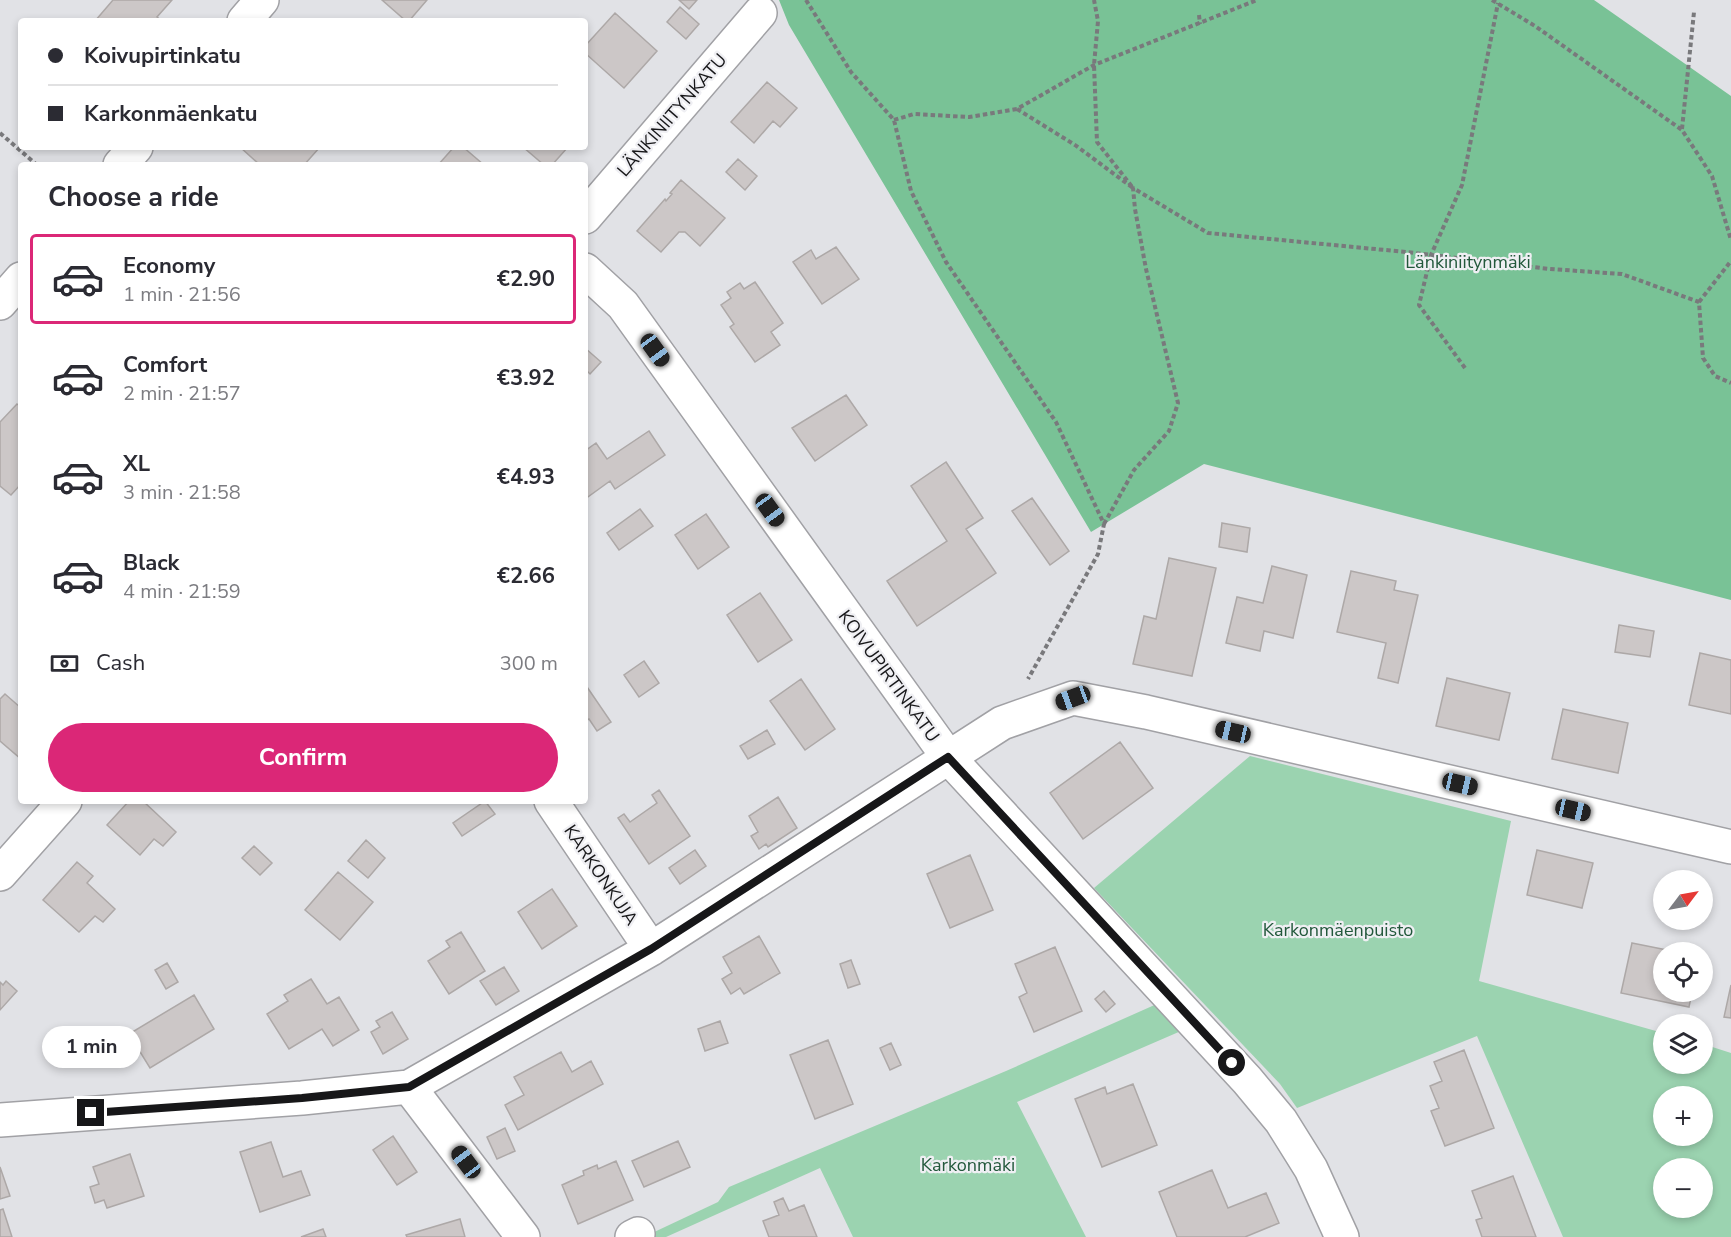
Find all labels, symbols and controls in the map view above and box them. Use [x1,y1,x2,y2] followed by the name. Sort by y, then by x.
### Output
[84,41,241,71] text: Koivupirtinkatu
[612,48,732,182] street label: LÄNKINIITYNKATU
[84,99,257,129] text: Karkonmäenkatu
[48,179,219,216] text: Choose a ride
[1405,250,1531,274] park label: Länkiniitynmäki
[123,251,215,281] text: Economy
[51,252,105,306] icon: car
[497,264,555,294] text: €2.90
[123,281,241,308] text: 1 min · 21:56
[637,330,673,370] car
[123,350,207,380] text: Comfort
[51,351,105,405] icon: car
[497,363,555,393] text: €3.92
[123,380,241,407] text: 2 min · 21:57
[123,449,150,479] text: XL
[51,450,105,504] icon: car
[497,462,555,492] text: €4.93
[123,479,241,506] text: 3 min · 21:58
[752,490,788,530] car
[123,548,179,578] text: Black
[51,549,105,603] icon: car
[497,561,555,591] text: €2.66
[123,578,241,605] text: 4 min · 21:59
[833,605,945,747] street label: KOIVUPIRTINKATU
[48,647,81,680] icon: cash
[96,648,145,678] text: Cash
[500,650,558,677] text: 300 m
[1053,683,1093,713] car
[1213,719,1253,745] car
[48,723,558,792] button: Confirm
[1440,771,1480,797] car
[1553,797,1593,823] car
[559,820,643,930] street label: KARKONKUJA
[1653,870,1713,930] north arrow
[1653,870,1713,1218] map controls
[1263,918,1413,942] park label: Karkonmäenpuisto
[1653,942,1713,1002] button: locate
[1653,1014,1713,1074] button: layers
[42,1026,140,1068] callout: 1 min
[66,1033,117,1060] text: 1 min
[1218,1049,1245,1076] route start
[1653,1086,1713,1146] button: +
[77,1099,104,1126] route end
[448,1142,484,1182] car
[921,1153,1015,1177] park label: Karkonmäki
[1653,1158,1713,1218] button: −

